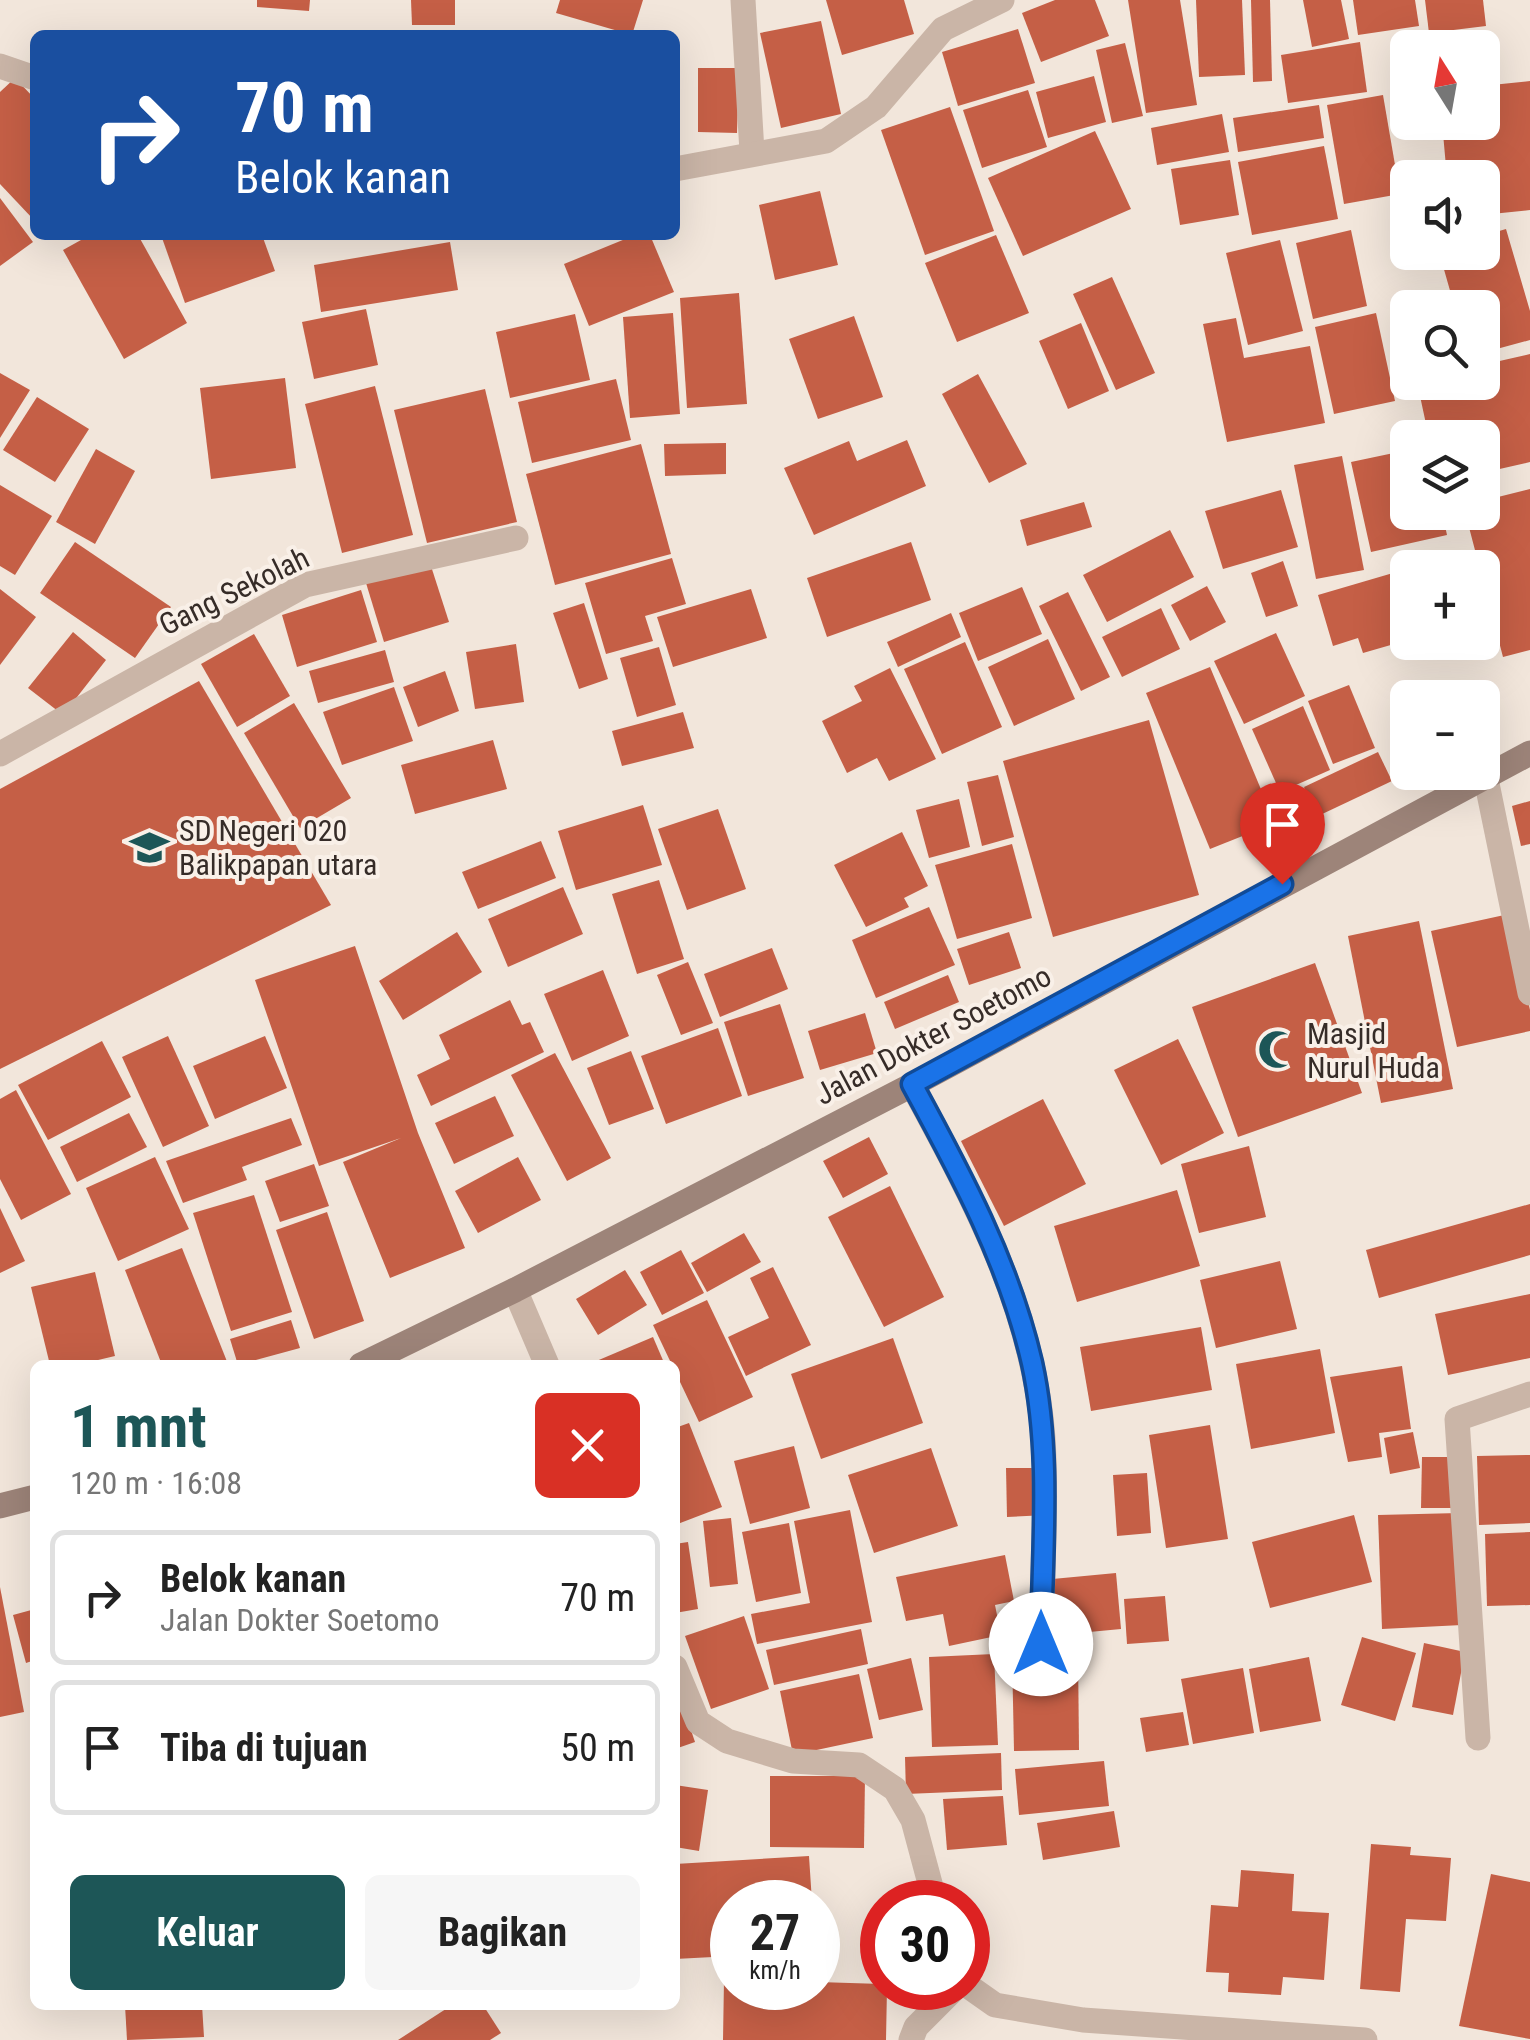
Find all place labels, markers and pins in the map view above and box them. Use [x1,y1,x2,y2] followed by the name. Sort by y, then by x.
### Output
[1240,782,1325,885] pin
[179,813,377,882] place label: SD Negeri 020 Balikpapan utara
[128,826,170,868] school or university icon: SD Negeri 020 Balikpapan utara
[1307,1016,1440,1085] place label: Masjid Nurul Huda
[1256,1029,1298,1071] mosque icon: Masjid Nurul Huda

